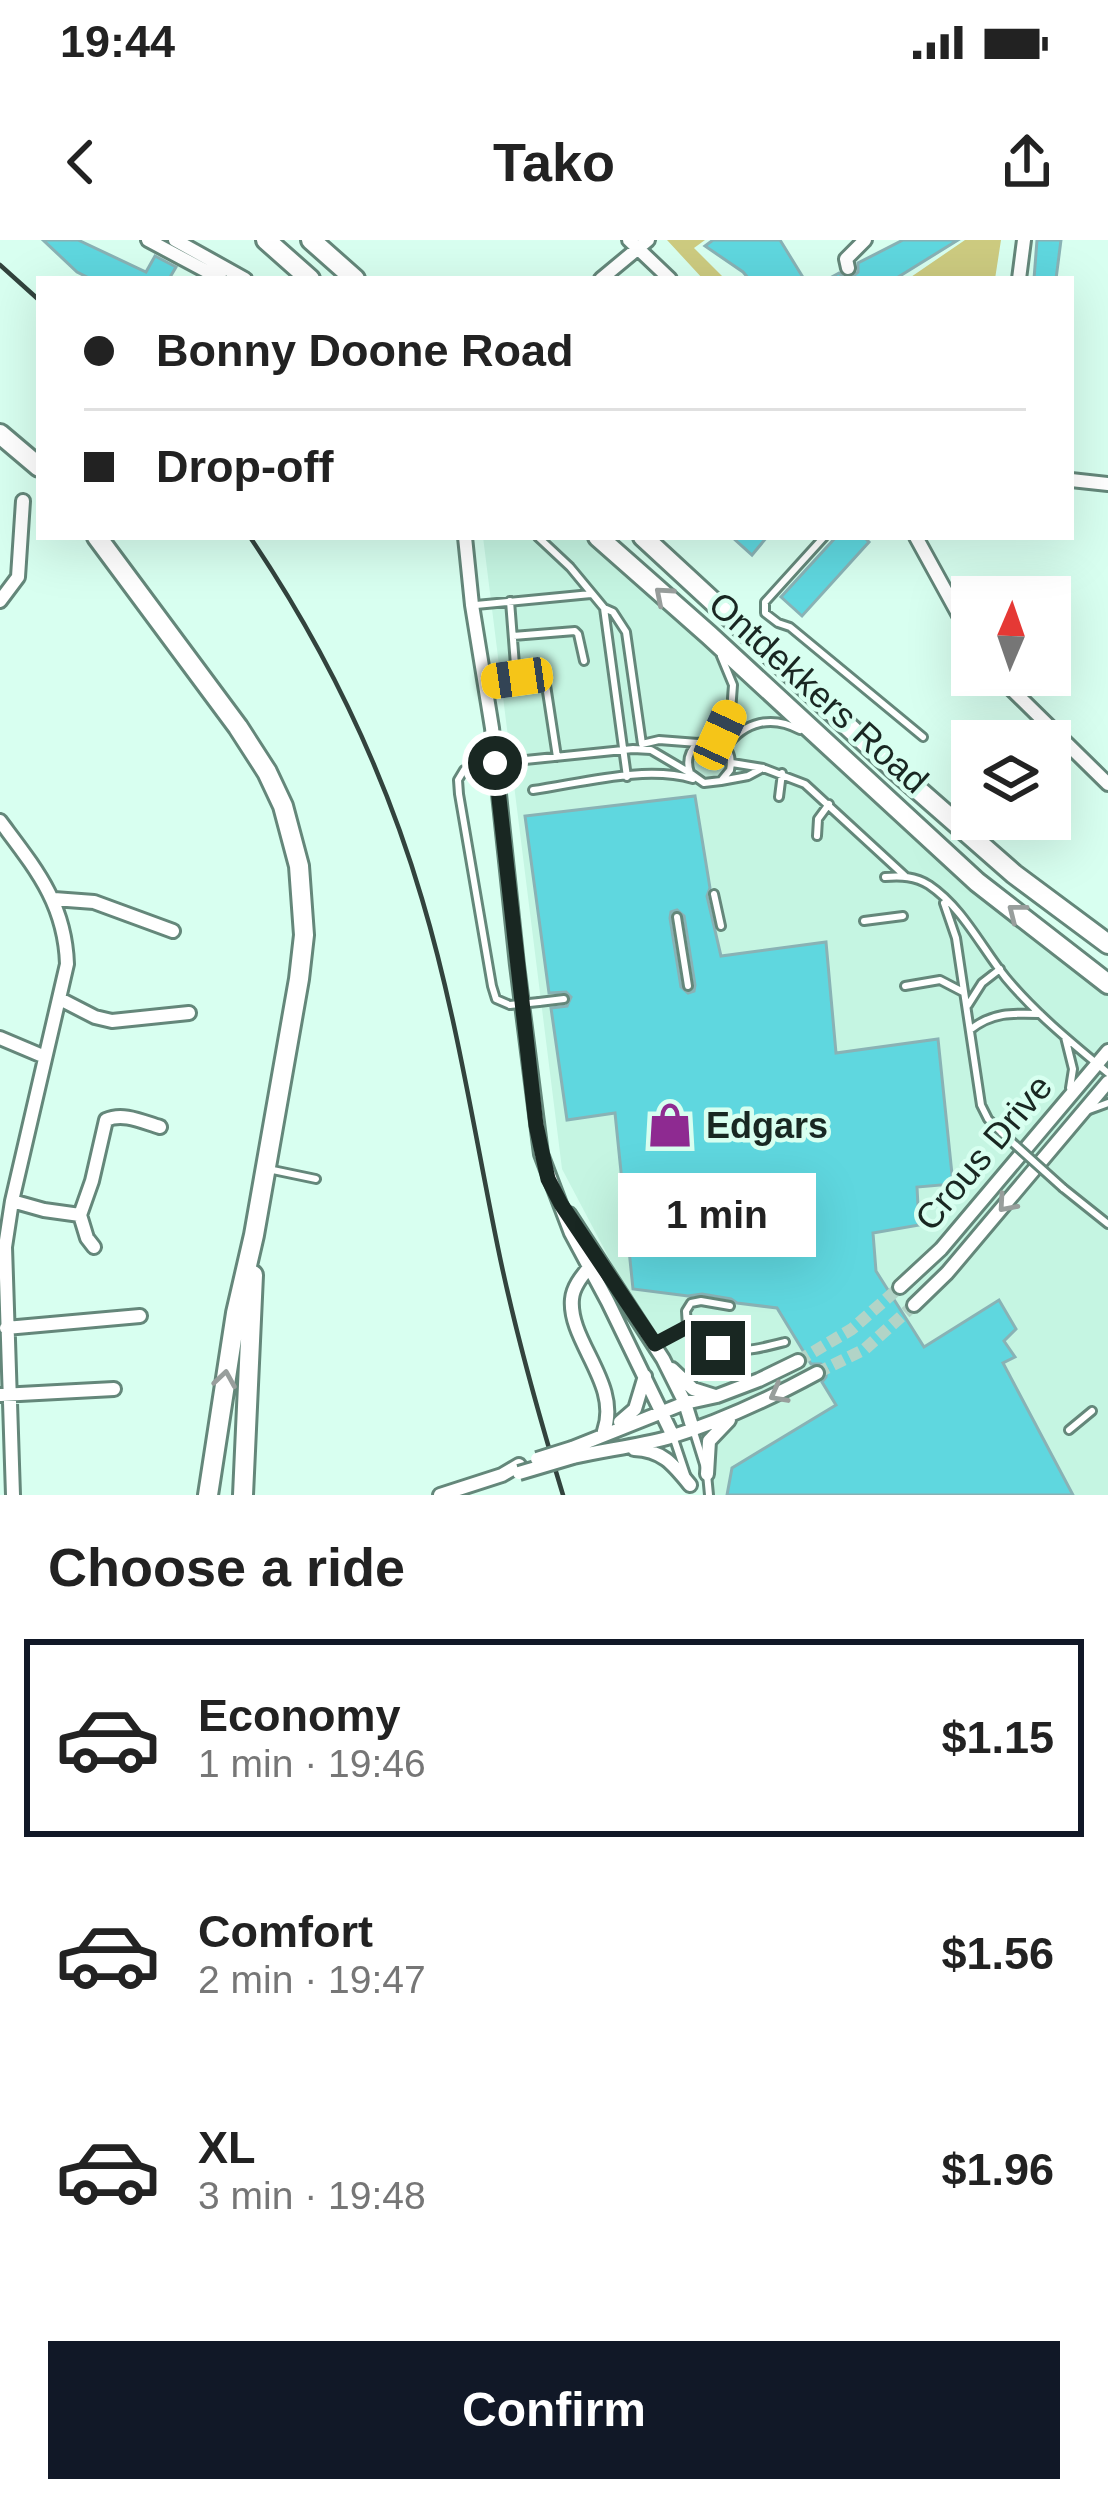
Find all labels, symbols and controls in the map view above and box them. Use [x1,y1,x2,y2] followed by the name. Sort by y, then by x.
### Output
[60,16,175,67] text: 19:44
[48,129,114,195] icon: back
[994,129,1060,195] icon: share
[493,132,615,192] text: Tako
[156,325,573,376] text: Bonny Doone Road
[156,441,333,492] text: Drop-off
[951,576,1071,696] north arrow
[951,576,1071,840] map controls
[701,583,936,801] street label: Ontdekkers Road
[655,588,677,610] one-way arrow
[479,655,555,701] car
[688,695,752,775] car
[951,720,1071,840] button: layers
[468,736,522,790] route start
[1007,905,1029,926] one-way arrow
[907,1066,1060,1238] street label: Crous Drive
[645,1100,695,1150] shop icon: Edgars
[706,1105,828,1146] place label: Edgars
[619,1174,817,1258] callout: 1 min
[999,1190,1020,1212] one-way arrow
[666,1193,768,1236] text: 1 min
[691,1321,745,1375] route end
[211,1370,237,1389] one-way arrow
[769,1379,791,1402] one-way arrow
[48,1537,405,1597] text: Choose a ride
[54,1684,162,1792] icon: car
[198,1690,401,1741] text: Economy
[941,1712,1054,1763] text: $1.15
[198,1742,426,1785] text: 1 min · 19:46
[54,1900,162,2008] icon: car
[198,1906,373,1957] text: Comfort
[941,1928,1054,1979] text: $1.56
[198,1958,426,2001] text: 2 min · 19:47
[54,2116,162,2224] icon: car
[198,2122,256,2173] text: XL
[941,2144,1054,2195] text: $1.96
[198,2174,426,2217] text: 3 min · 19:48
[48,2341,1060,2479] button: Confirm

